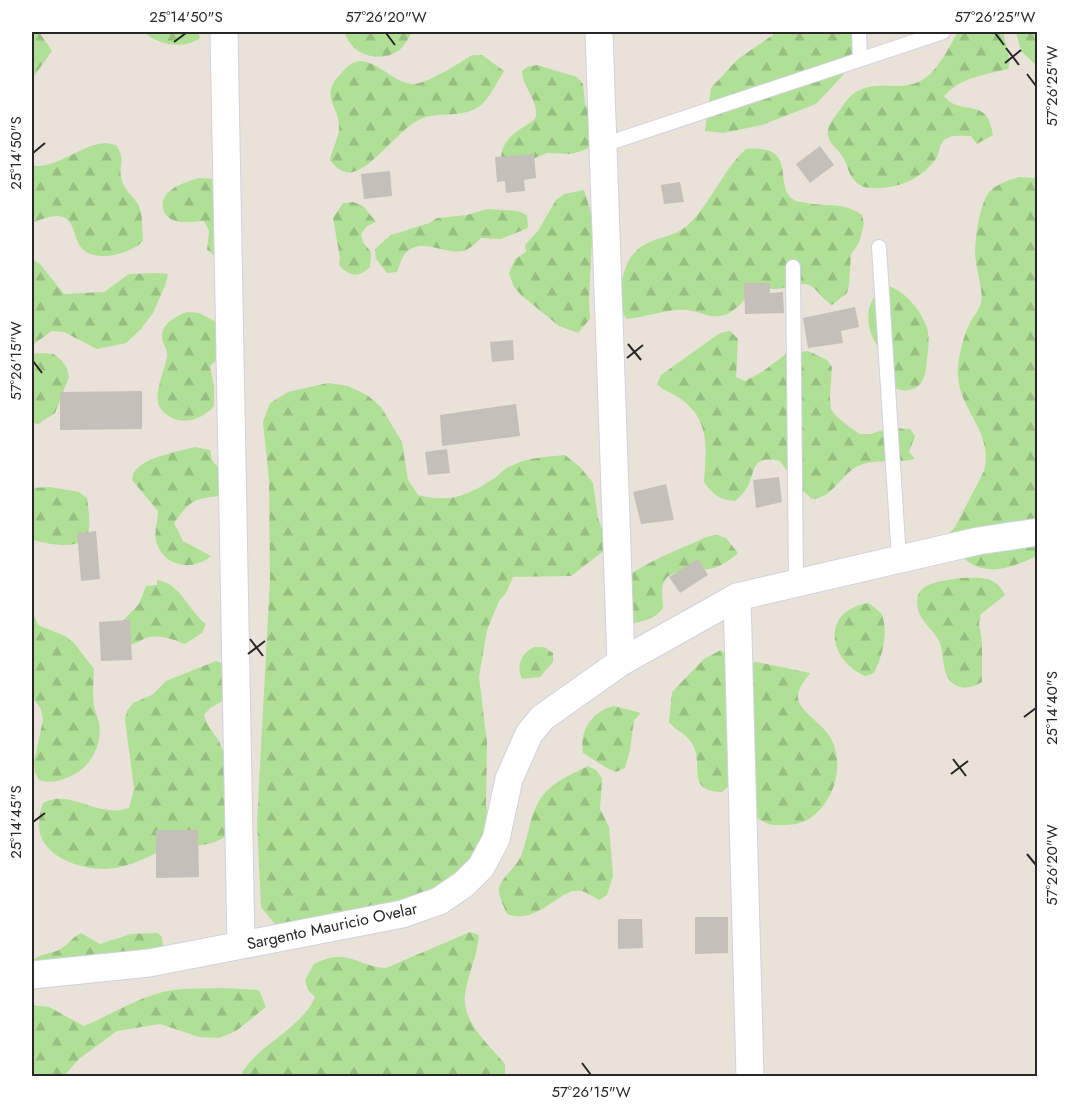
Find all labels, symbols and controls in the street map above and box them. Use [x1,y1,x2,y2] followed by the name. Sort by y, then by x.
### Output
[149,6,223,28] text: 25°14'50"S
[345,6,427,28] text: 57°26'20"W
[955,6,1036,28] text: 57°26'25"W
[1041,45,1063,126] text: 57°26'25"W
[5,116,27,190] text: 25°14'50"S
[5,321,27,401] text: 57°26'15"W
[1041,671,1063,745] text: 25°14'40"S
[5,785,27,859] text: 25°14'45"S
[1041,824,1063,906] text: 57°26'20"W
[245,897,420,955] street label: Sargento Mauricio Ovelar
[552,1081,631,1103] text: 57°26'15"W

